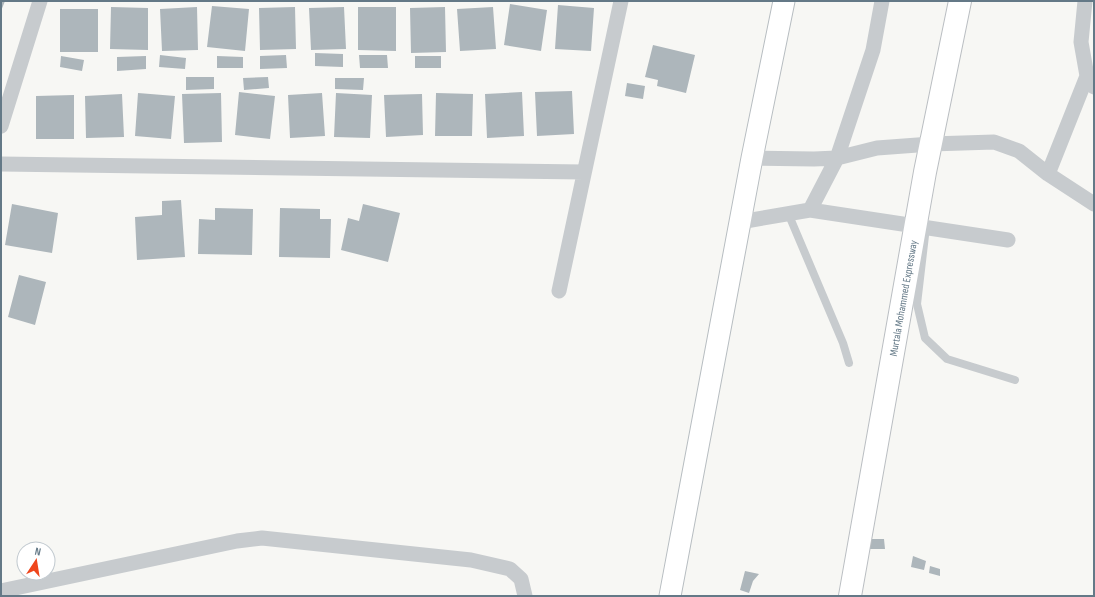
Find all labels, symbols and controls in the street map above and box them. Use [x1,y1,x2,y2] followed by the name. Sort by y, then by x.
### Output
[887,238,920,357] street label: Murtala Mohammed Expressway
[16,541,56,581] north arrow
[34,545,42,559] text: N

